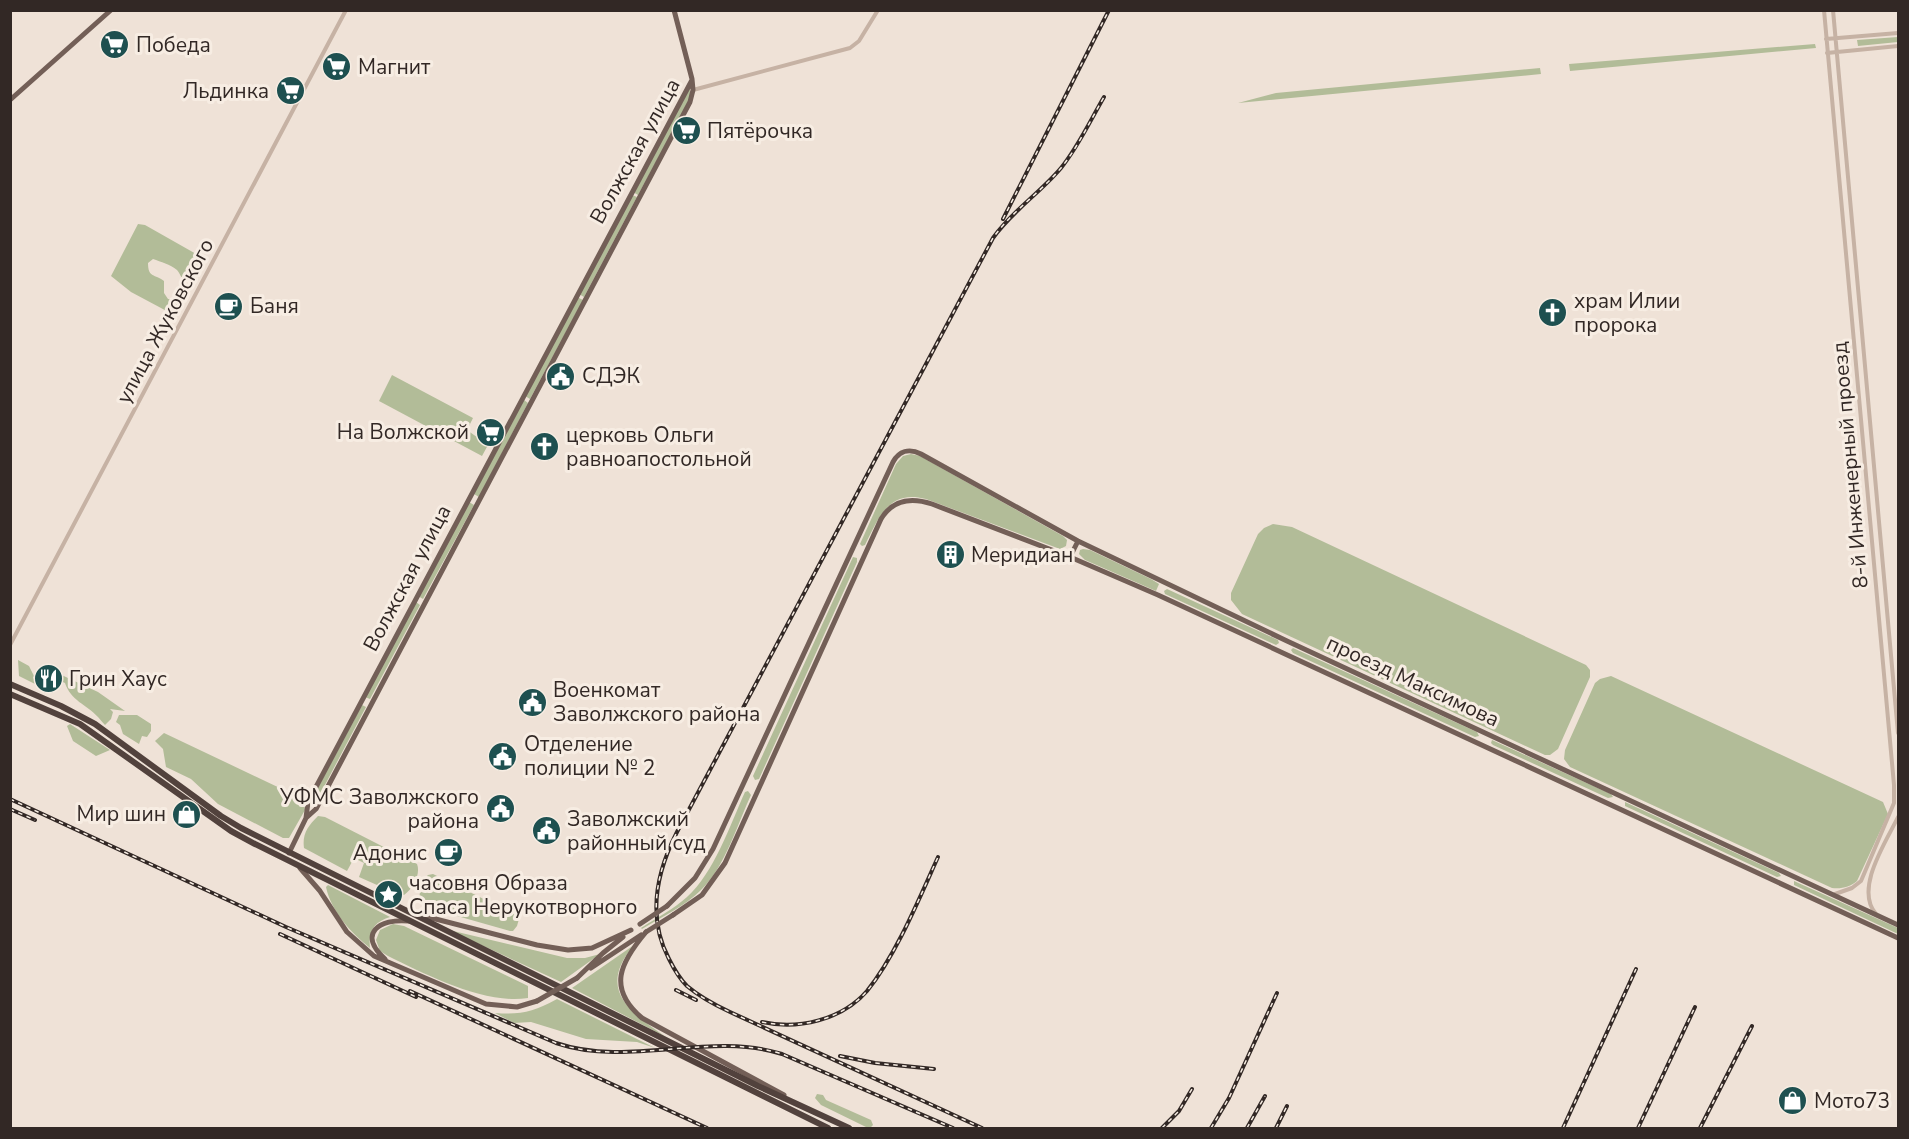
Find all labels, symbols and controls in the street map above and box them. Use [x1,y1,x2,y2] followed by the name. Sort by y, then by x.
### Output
[99,29,131,61] supermarket icon: Победа
[136,31,211,59] place label: Победа
[321,51,353,83] supermarket icon: Магнит
[358,53,431,81] place label: Магнит
[583,73,687,229] street label: Волжская улица
[274,75,306,107] supermarket icon: Льдинка
[183,77,269,105] place label: Льдинка
[670,115,702,147] supermarket icon: Пятёрочка
[707,117,813,145] place label: Пятёрочка
[110,234,220,408] street label: улица Жуковского
[1574,287,1680,339] place label: храм Илии пророка
[213,290,245,322] cafe icon: Баня
[250,292,299,320] place label: Баня
[1537,297,1569,329] church icon: храм Илии пророка
[1825,341,1875,589] street label: 8-й Инженерный проезд
[545,360,577,392] public building icon: СДЭК
[582,362,641,390] place label: СДЭК
[474,416,506,448] supermarket icon: На Волжской
[337,418,469,446] place label: На Волжской
[566,421,752,473] place label: церковь Ольги равноапостольной
[529,431,561,463] church icon: церковь Ольги равноапостольной
[357,500,457,656] street label: Волжская улица
[934,539,966,571] building icon: Меридиан
[971,541,1073,569] place label: Меридиан
[1322,629,1504,733] street label: проезд Максимова
[32,663,64,695] restaurant icon: Грин Хаус
[69,665,167,693] place label: Грин Хаус
[553,676,760,728] place label: Военкомат Заволжского района
[516,686,548,718] public building icon: Военкомат Заволжского района
[524,730,655,782] place label: Отделение полиции № 2
[487,740,519,772] public building icon: Отделение полиции № 2
[279,783,479,835] place label: УФМС Заволжского района
[484,793,516,825] public building icon: УФМС Заволжского района
[171,798,203,830] shop icon: Мир шин
[77,800,166,828] place label: Мир шин
[567,805,706,857] place label: Заволжский районный суд
[530,815,562,847] public building icon: Заволжский районный суд
[432,837,464,869] cafe icon: Адонис
[353,839,427,867] place label: Адонис
[409,869,637,921] place label: часовня Образа Спаса Нерукотворного
[372,879,404,911] place icon: часовня Образа Спаса Нерукотворного
[1777,1085,1809,1117] shop icon: Мото73
[1814,1087,1890,1115] place label: Мото73

